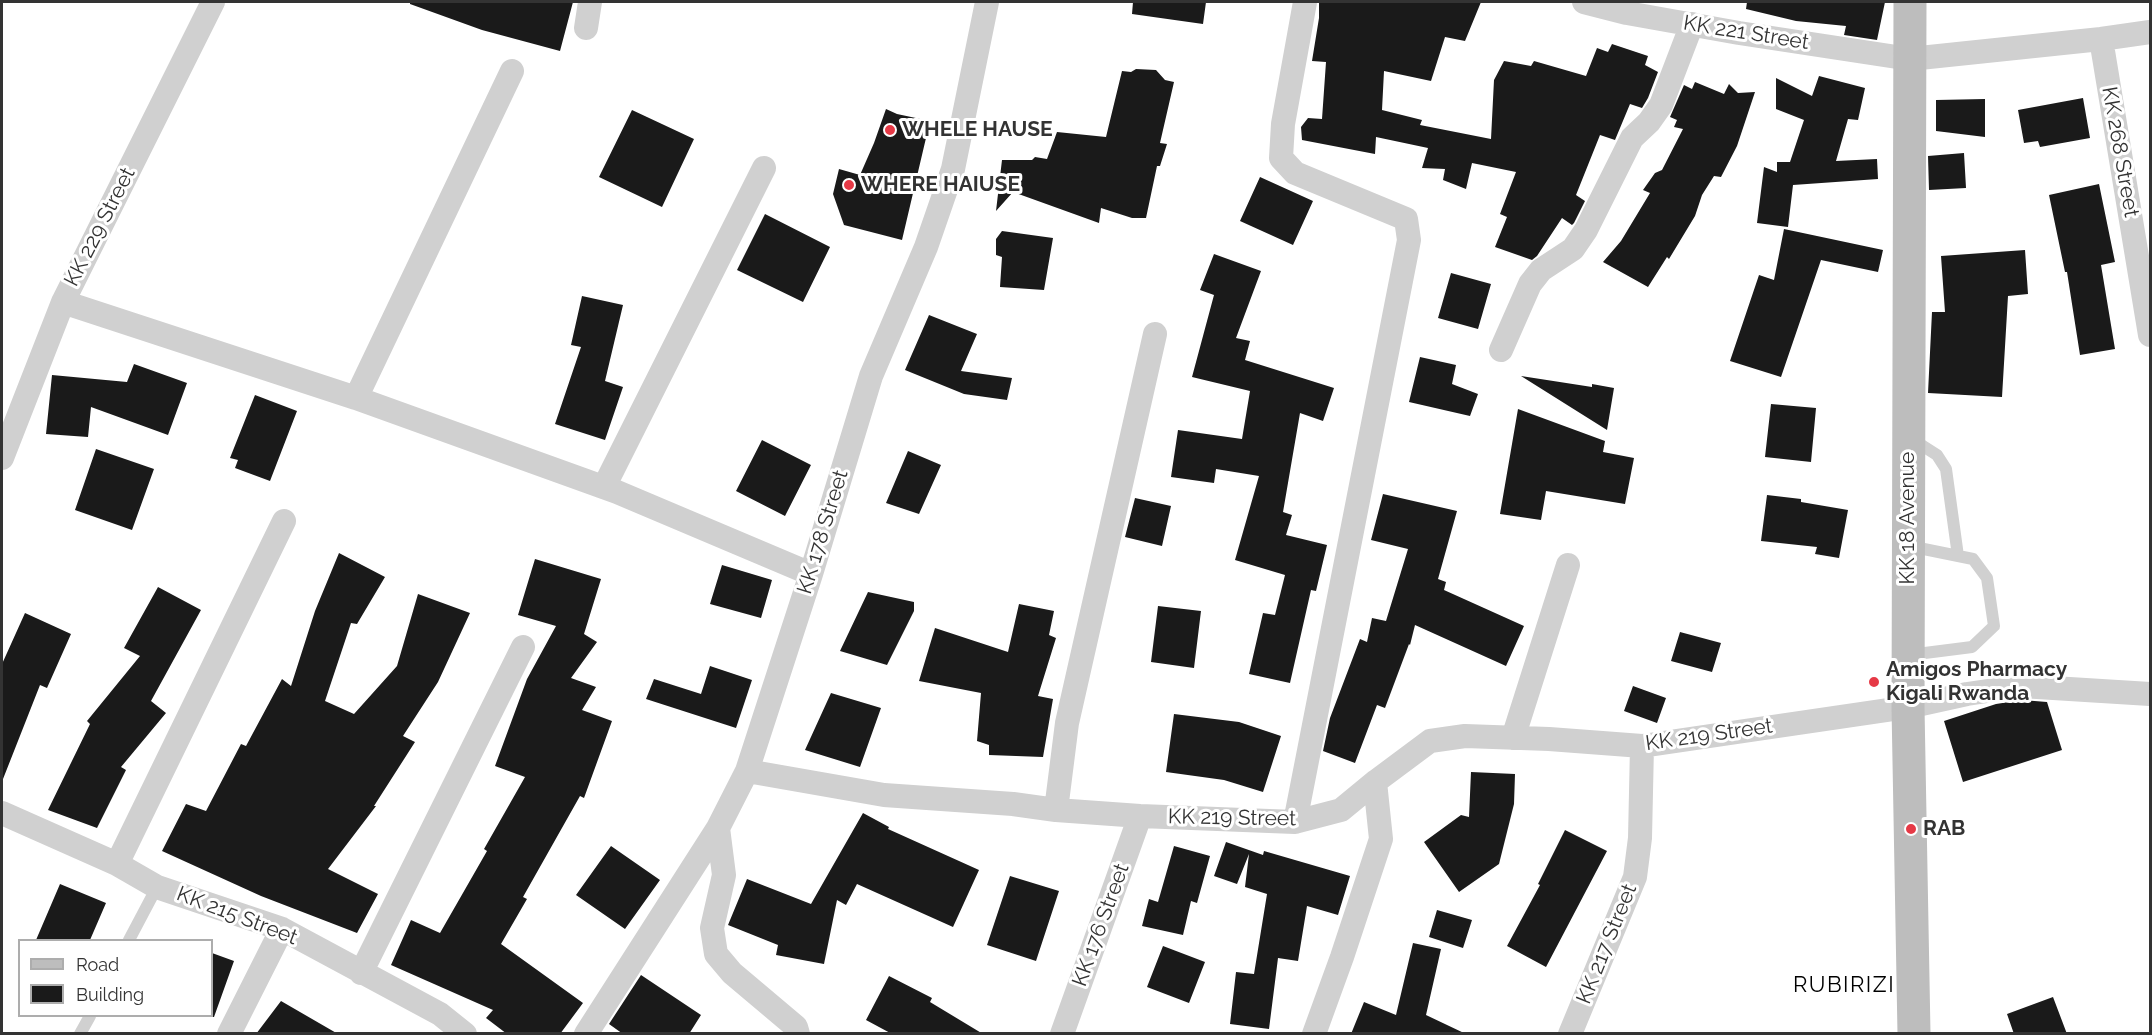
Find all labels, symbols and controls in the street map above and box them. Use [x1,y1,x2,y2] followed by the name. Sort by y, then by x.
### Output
[1681,11,1811,55] street label: KK 221 Street
[2096,85,2144,219] street label: KK 268 Street
[902,117,1053,143] place label: WHELE HAUSE
[883,123,897,137] marker: WHELE HAUSE
[59,163,141,291] street label: KK 229 Street
[861,172,1020,198] place label: WHERE HAIUSE
[842,178,856,192] marker: WHERE HAIUSE
[1895,452,1921,584] street label: KK 18 Avenue
[792,467,854,597] street label: KK 178 Street
[1886,657,2067,707] place label: Amigos Pharmacy Kigali Rwanda
[1867,675,1881,689] marker: Amigos Pharmacy Kigali Rwanda
[1644,714,1774,756] street label: KK 219 Street
[1168,804,1296,832] street label: KK 219 Street
[1923,816,1965,842] place label: RAB
[1904,822,1918,836] marker: RAB
[1067,860,1135,990] street label: KK 176 Street
[1572,880,1642,1008] street label: KK 217 Street
[173,881,301,951] street label: KK 215 Street
[18,939,213,1017] legend
[76,954,119,975] text: Road
[1793,972,1895,998] district label: RUBIRIZI
[76,984,144,1005] text: Building

